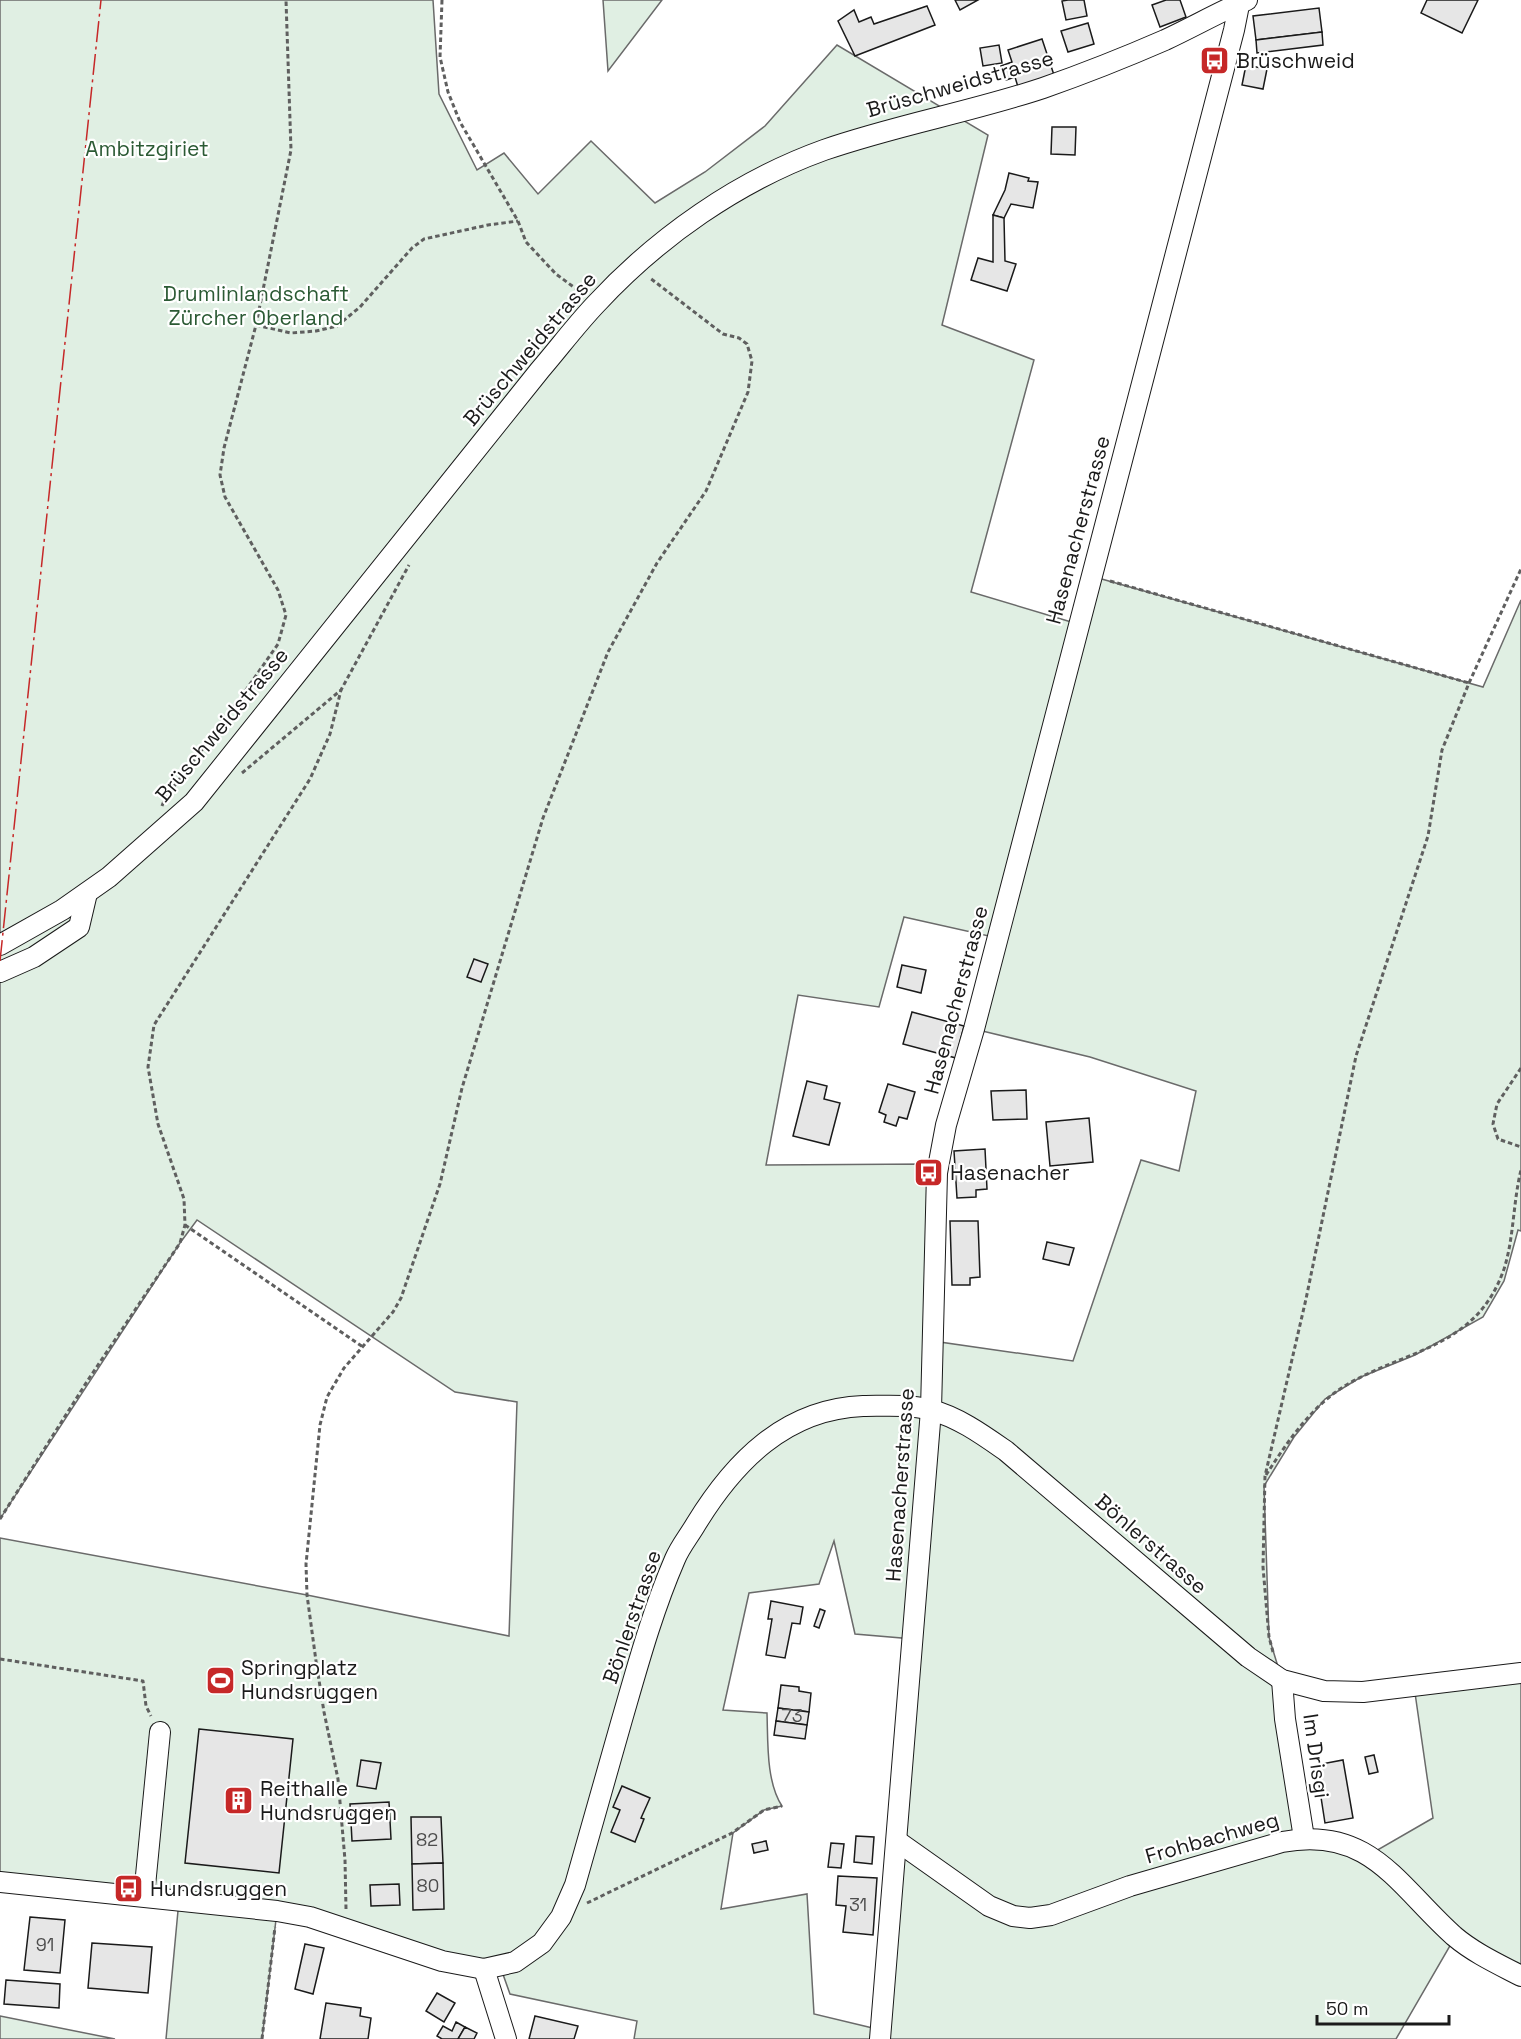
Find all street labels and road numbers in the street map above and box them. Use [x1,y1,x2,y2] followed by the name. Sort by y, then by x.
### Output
[863,44,1057,123] street label: Brüschweidstrasse
[457,266,602,431] street label: Brüschweidstrasse
[1039,433,1116,627] street label: Hasenacherstrasse
[149,642,294,807] street label: Brüschweidstrasse
[917,903,994,1097] street label: Hasenacherstrasse
[879,1387,920,1583] street label: Hasenacherstrasse
[1090,1488,1213,1600] street label: Bönlerstrasse
[596,1546,667,1687] street label: Bönlerstrasse
[1297,1712,1336,1800] street label: Im Drisgi
[1142,1806,1282,1870] street label: Frohbachweg

